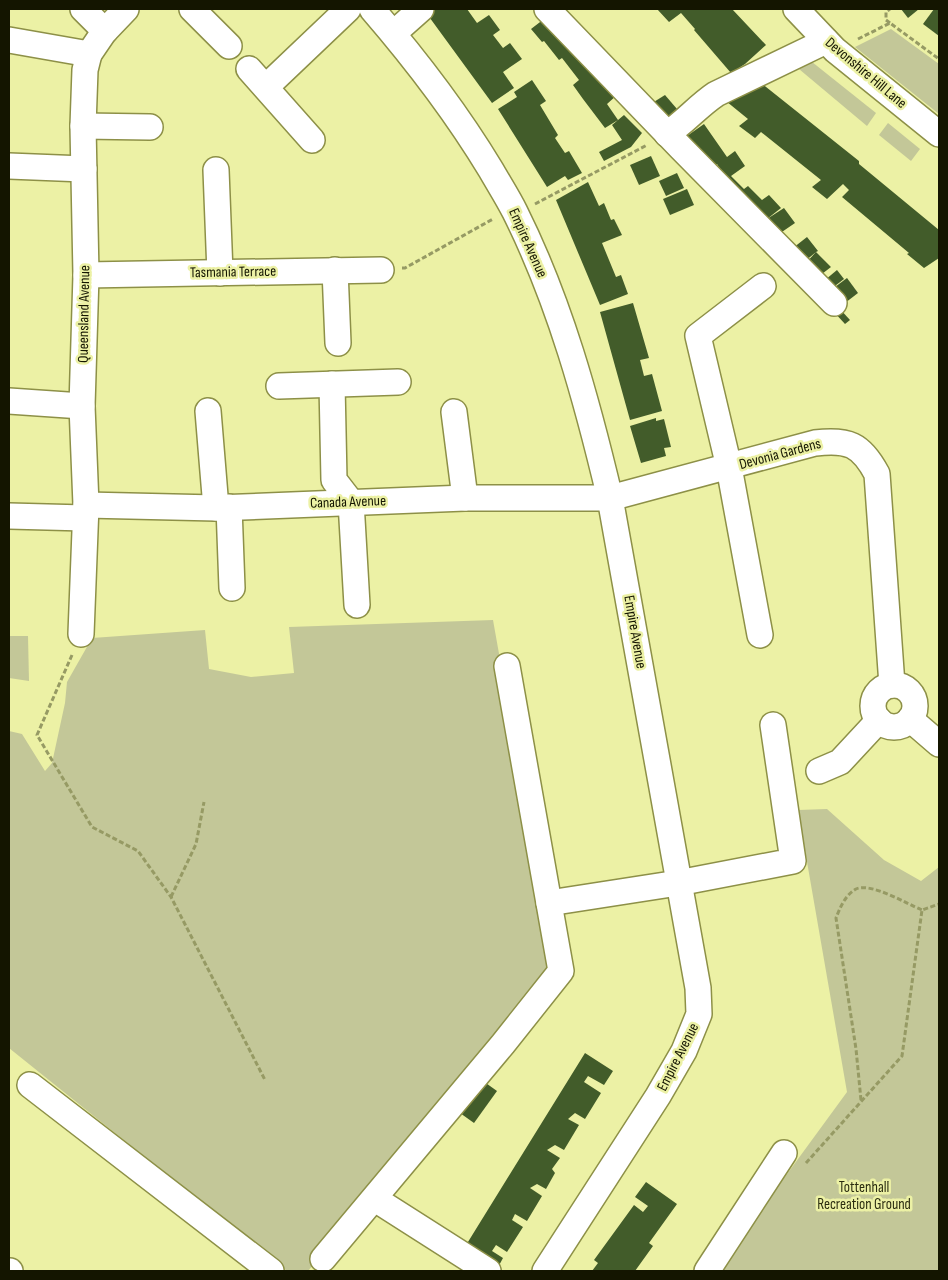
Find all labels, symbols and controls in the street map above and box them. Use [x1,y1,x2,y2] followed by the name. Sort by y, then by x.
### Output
[821,33,911,113] street label: Devonshire Hill Lane
[504,205,552,281] street label: Empire Avenue
[190,262,276,282] street label: Tasmania Terrace
[74,265,94,363] street label: Queensland Avenue
[737,434,823,474] street label: Devonia Gardens
[310,491,386,513] street label: Canada Avenue
[619,594,651,670] street label: Empire Avenue
[653,1020,703,1094] street label: Empire Avenue
[817,1178,911,1214] park label: Tottenhall Recreation Ground

